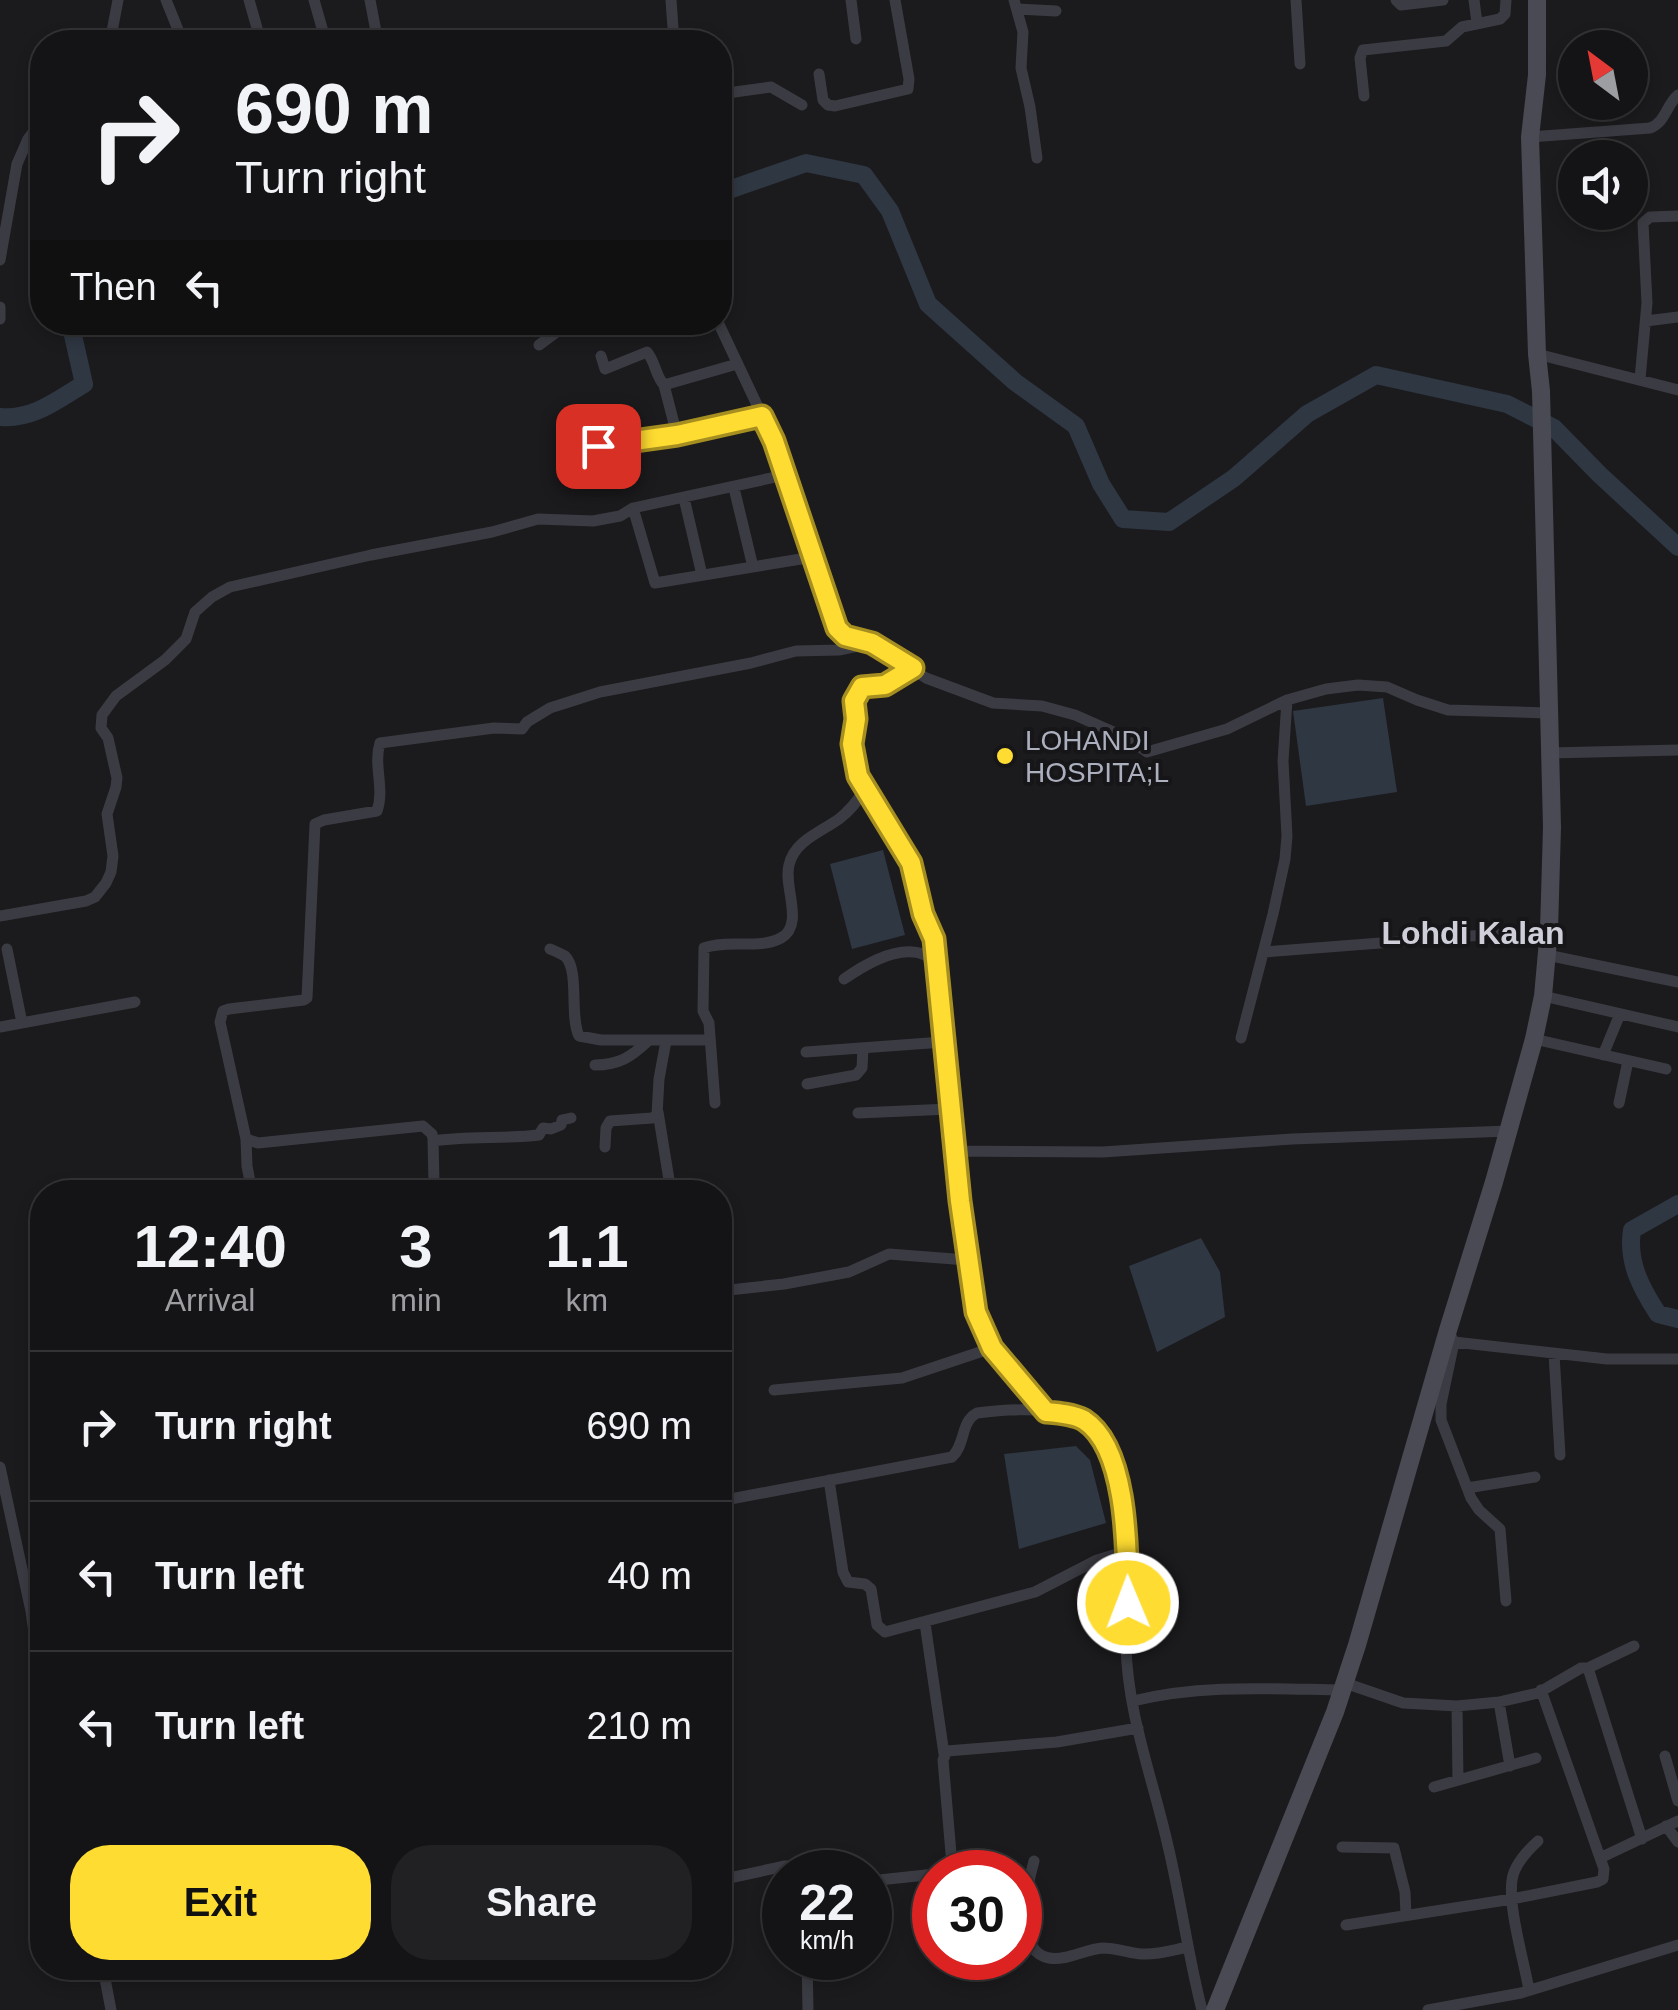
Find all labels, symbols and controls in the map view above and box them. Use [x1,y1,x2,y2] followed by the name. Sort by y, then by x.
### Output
[1558,30,1648,120] north arrow
[1558,30,1648,230] map controls
[70,70,200,200] icon: right
[235,70,433,148] text: 690 m
[1558,140,1648,230] button: sound
[235,152,426,203] text: Turn right
[177,260,232,315] icon: left
[70,266,157,308] text: Then
[556,404,641,489] pin
[571,419,626,474] icon: arrive
[1025,725,1169,788] place label: LOHANDI HOSPITA;L
[994,745,1016,767] marker: LOHANDI HOSPITA;L
[1381,915,1565,951] district label: Lohdi Kalan
[133,1213,287,1280] text: 12:40
[399,1213,433,1280] text: 3
[545,1213,629,1280] text: 1.1
[165,1282,255,1318] text: Arrival
[390,1282,442,1318] text: min
[566,1282,608,1318] text: km
[70,1399,125,1454] icon: right
[155,1405,332,1447] text: Turn right
[586,1405,692,1447] text: 690 m
[70,1549,125,1604] icon: left
[1076,1551,1180,1655] position arrow
[155,1555,304,1597] text: Turn left
[608,1555,692,1597] text: 40 m
[70,1699,125,1754] icon: left
[155,1705,304,1747] text: Turn left
[586,1705,692,1747] text: 210 m
[70,1845,371,1960] button: Exit
[391,1845,692,1960] button: Share
[912,1850,1042,1980] speed limit sign: 30
[799,1875,855,1931] text: 22
[800,1926,854,1954] text: km/h

